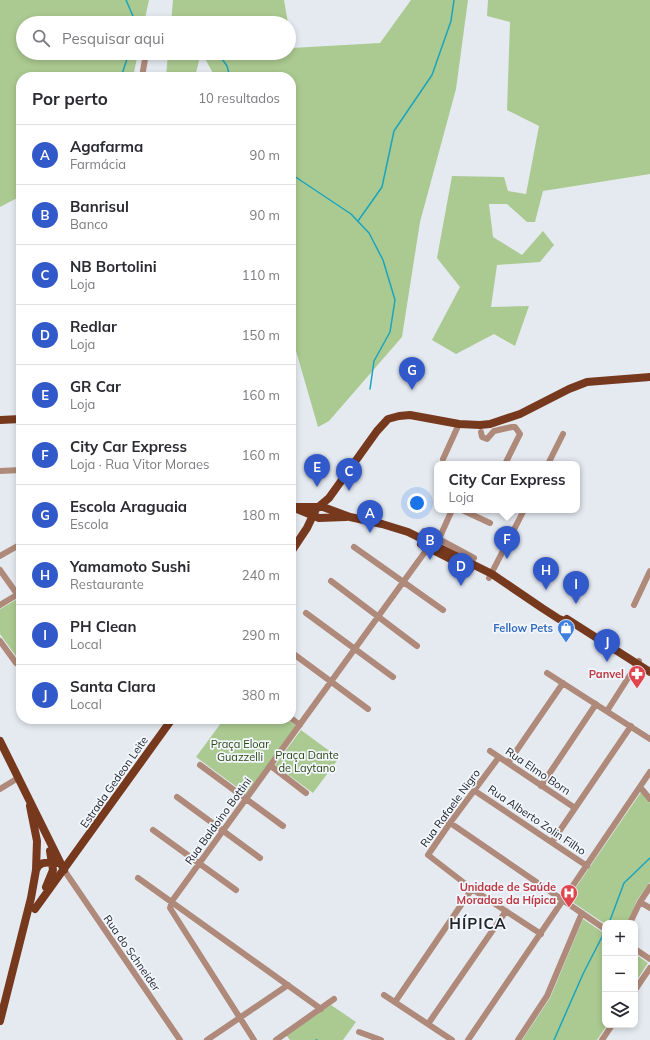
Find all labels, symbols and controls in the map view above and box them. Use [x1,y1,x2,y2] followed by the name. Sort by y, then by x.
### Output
[16,16,296,60] search box
[30,27,52,49] icon: search
[62,29,164,48] text: Pesquisar aqui
[32,88,108,109] text: Por perto
[198,90,280,106] text: 10 resultados
[70,137,143,156] text: Agafarma
[40,147,50,163] text: A
[250,147,280,163] text: 90 m
[70,156,126,172] text: Farmácia
[70,197,129,216] text: Banrisul
[41,207,49,223] text: B
[250,207,280,223] text: 90 m
[70,216,108,232] text: Banco
[70,257,157,276] text: NB Bortolini
[41,267,49,283] text: C
[242,267,280,283] text: 110 m
[70,276,95,292] text: Loja
[70,317,117,336] text: Redlar
[40,327,50,343] text: D
[242,327,280,343] text: 150 m
[70,336,95,352] text: Loja
[399,357,425,390] pin: G
[70,377,121,396] text: GR Car
[41,387,49,403] text: E
[242,387,280,403] text: 160 m
[70,396,95,412] text: Loja
[70,437,187,456] text: City Car Express
[41,447,49,463] text: F
[242,447,280,463] text: 160 m
[304,454,330,487] pin: E
[70,456,210,472] text: Loja · Rua Vitor Moraes
[336,458,362,491] pin: C
[434,461,580,513] popup
[448,470,566,489] text: City Car Express
[448,489,474,505] text: Loja
[407,493,427,513] your location
[70,497,187,516] text: Escola Araguaia
[357,500,383,533] pin: A
[40,507,50,523] text: G
[242,507,280,523] text: 180 m
[70,516,109,532] text: Escola
[494,526,520,559] pin: F
[417,527,443,560] pin: B
[448,553,474,586] pin: D
[70,557,190,576] text: Yamamoto Sushi
[533,557,559,590] pin: H
[40,567,50,583] text: H
[242,567,280,583] text: 240 m
[563,571,589,604] pin: I
[70,576,144,592] text: Restaurante
[70,617,136,636] text: PH Clean
[556,618,576,643] shop icon: Fellow Pets
[493,621,553,635] place label: Fellow Pets
[43,627,47,643] text: I
[242,627,280,643] text: 290 m
[594,629,620,662] pin: J
[70,636,102,652] text: Local
[627,664,647,689] pharmacy icon: Panvel
[589,667,624,681] place label: Panvel
[70,677,156,696] text: Santa Clara
[43,687,47,703] text: J
[242,687,280,703] text: 380 m
[70,696,102,712] text: Local
[77,733,151,831] street label: Estrada Gedeon Leite
[211,737,269,764] park label: Praça Eloar Guazzelli
[503,744,573,798] street label: Rua Elmo Born
[275,748,339,775] park label: Praça Dante de Laytano
[417,766,483,850] street label: Rua Rafaele Nigro
[182,775,254,867] street label: Rua Baldoino Bottini
[485,782,589,858] street label: Rua Alberto Zolin Filho
[457,880,556,907] place label: Unidade de Saúde Moradas da Hípica
[559,883,579,908] hospital icon: Unidade de Saúde Moradas da Hípica
[101,912,163,994] street label: Rua do Schneider
[449,914,507,933] district label: HÍPICA
[602,920,638,1028] map controls
[602,920,638,956] button: +
[602,956,638,992] button: −
[602,992,638,1028] button: layers

